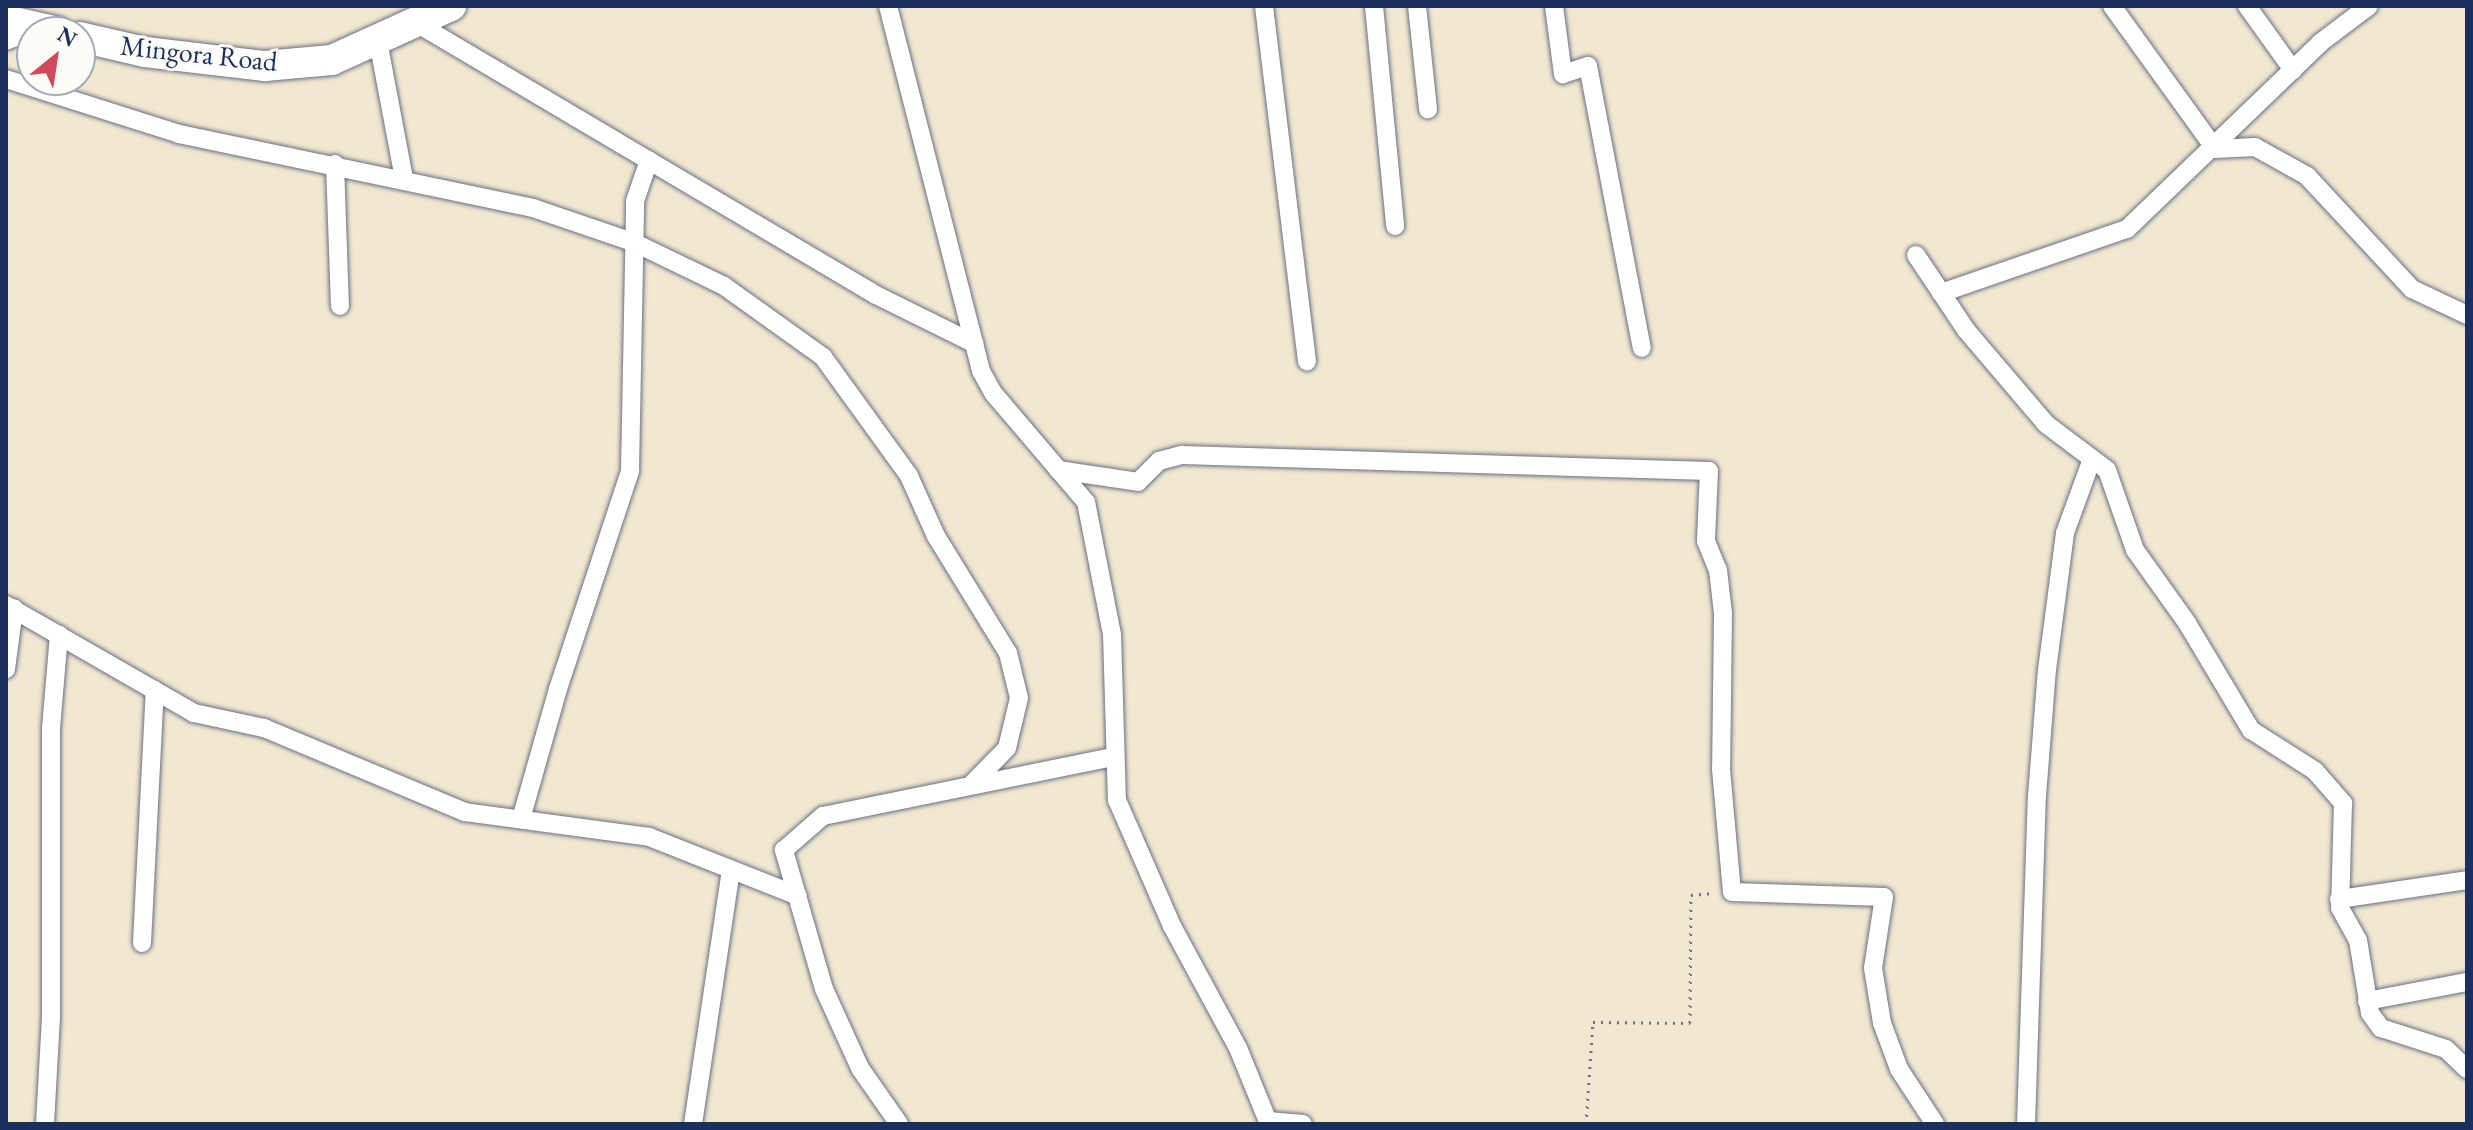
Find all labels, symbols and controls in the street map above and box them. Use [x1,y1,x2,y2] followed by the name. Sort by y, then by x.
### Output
[16,16,96,96] north arrow
[52,20,82,54] text: N
[119,28,279,78] street label: Mingora Road

